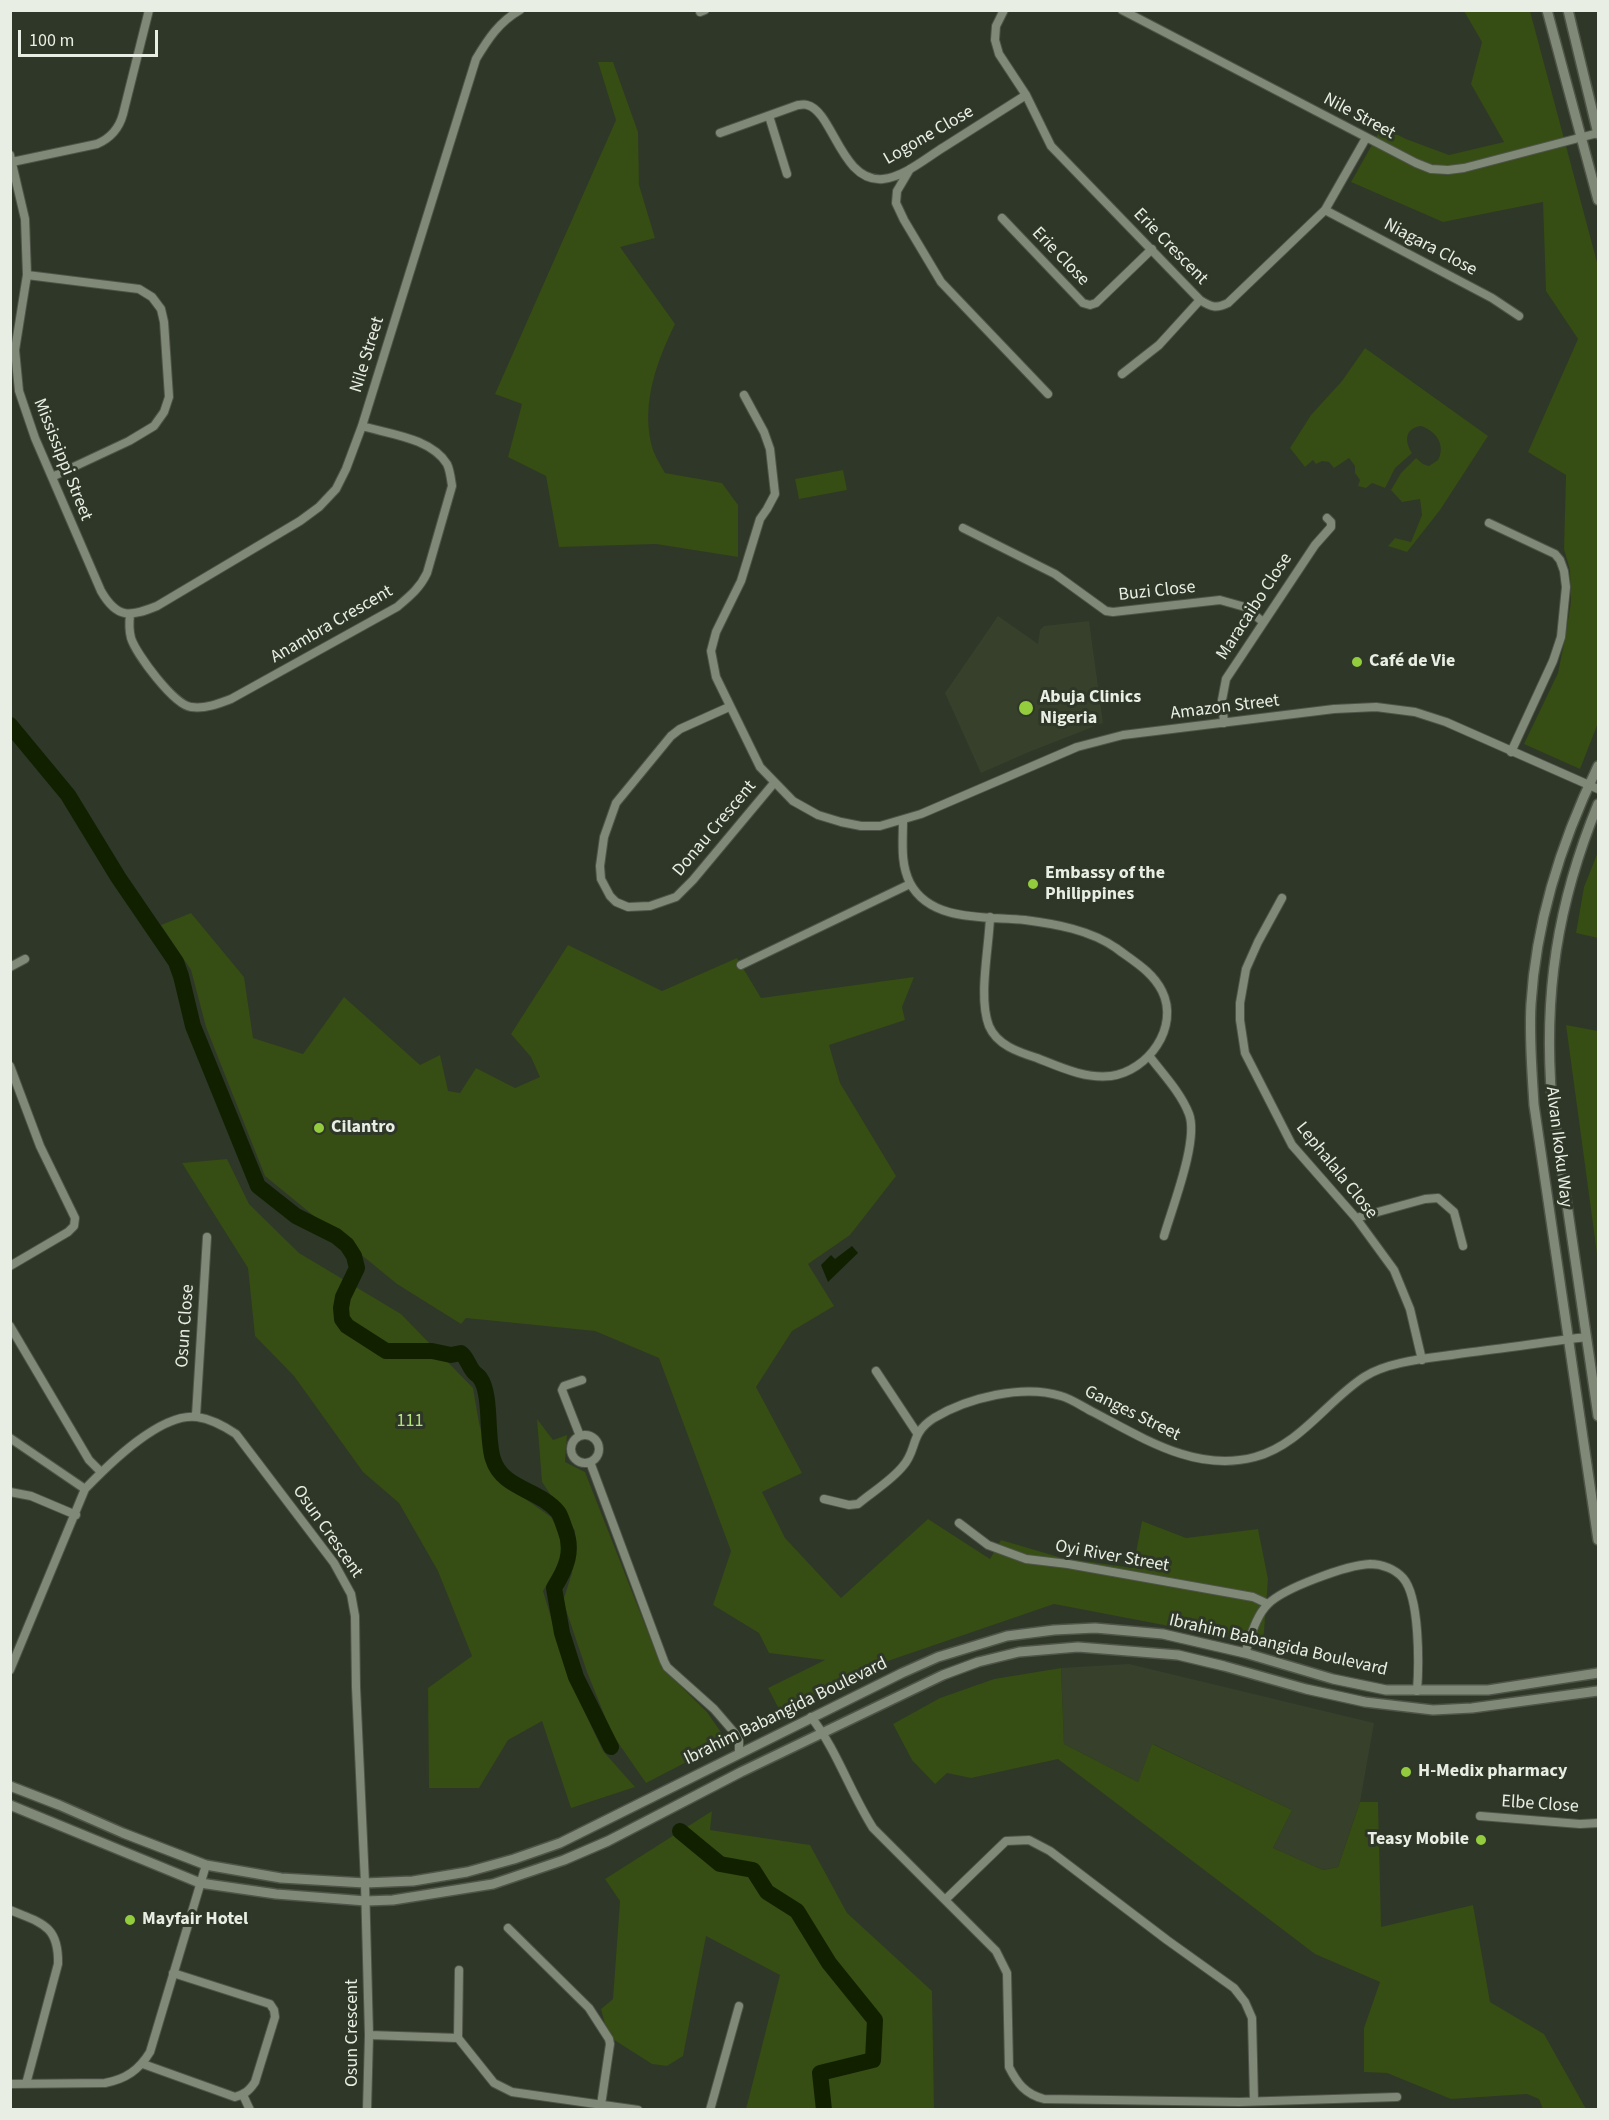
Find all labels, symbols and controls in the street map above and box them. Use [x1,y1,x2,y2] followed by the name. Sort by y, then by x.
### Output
[21,18,160,56] scale bar
[29,28,74,53] text: 100 m
[1319,89,1399,145] street label: Nile Street
[880,102,978,170] street label: Logone Close
[1128,204,1212,290] street label: Erie Crescent
[1380,214,1480,282] street label: Niagara Close
[1027,223,1093,291] street label: Erie Close
[346,314,390,396] street label: Nile Street
[28,396,96,524] street label: Mississippi Street
[1212,550,1298,664] street label: Maracaibo Close
[1118,577,1196,607] street label: Buzi Close
[267,581,397,669] street label: Anambra Crescent
[1369,651,1455,673] place label: Café de Vie
[1350,655,1364,669] marker: Café de Vie
[1040,687,1141,730] place label: Abuja Clinics Nigeria
[1169,691,1281,725] street label: Amazon Street
[1017,699,1035,717] marker: Abuja Clinics Nigeria
[669,777,761,881] street label: Donau Crescent
[1045,863,1165,906] place label: Embassy of the Philippines
[1026,877,1040,891] marker: Embassy of the Philippines
[1540,1085,1576,1209] street label: Alvan Ikoku Way
[331,1117,395,1139] place label: Cilantro
[1290,1118,1382,1224] street label: Lephalala Close
[312,1121,326,1135] marker: Cilantro
[172,1283,200,1369] street label: Osun Close
[1081,1381,1183,1447] street label: Ganges Street
[397,1411,423,1433] park label: 111
[287,1481,367,1583] street label: Osun Crescent
[1053,1536,1171,1578] street label: Oyi River Street
[1167,1610,1389,1682] street label: Ibrahim Babangida Boulevard
[681,1653,891,1771] street label: Ibrahim Babangida Boulevard
[1418,1761,1567,1783] place label: H-Medix pharmacy
[1399,1765,1413,1779] marker: H-Medix pharmacy
[1501,1792,1579,1818] street label: Elbe Close
[1367,1829,1469,1851] place label: Teasy Mobile
[1474,1833,1488,1847] marker: Teasy Mobile
[142,1909,248,1931] place label: Mayfair Hotel
[123,1913,137,1927] marker: Mayfair Hotel
[342,1979,364,2087] street label: Osun Crescent

